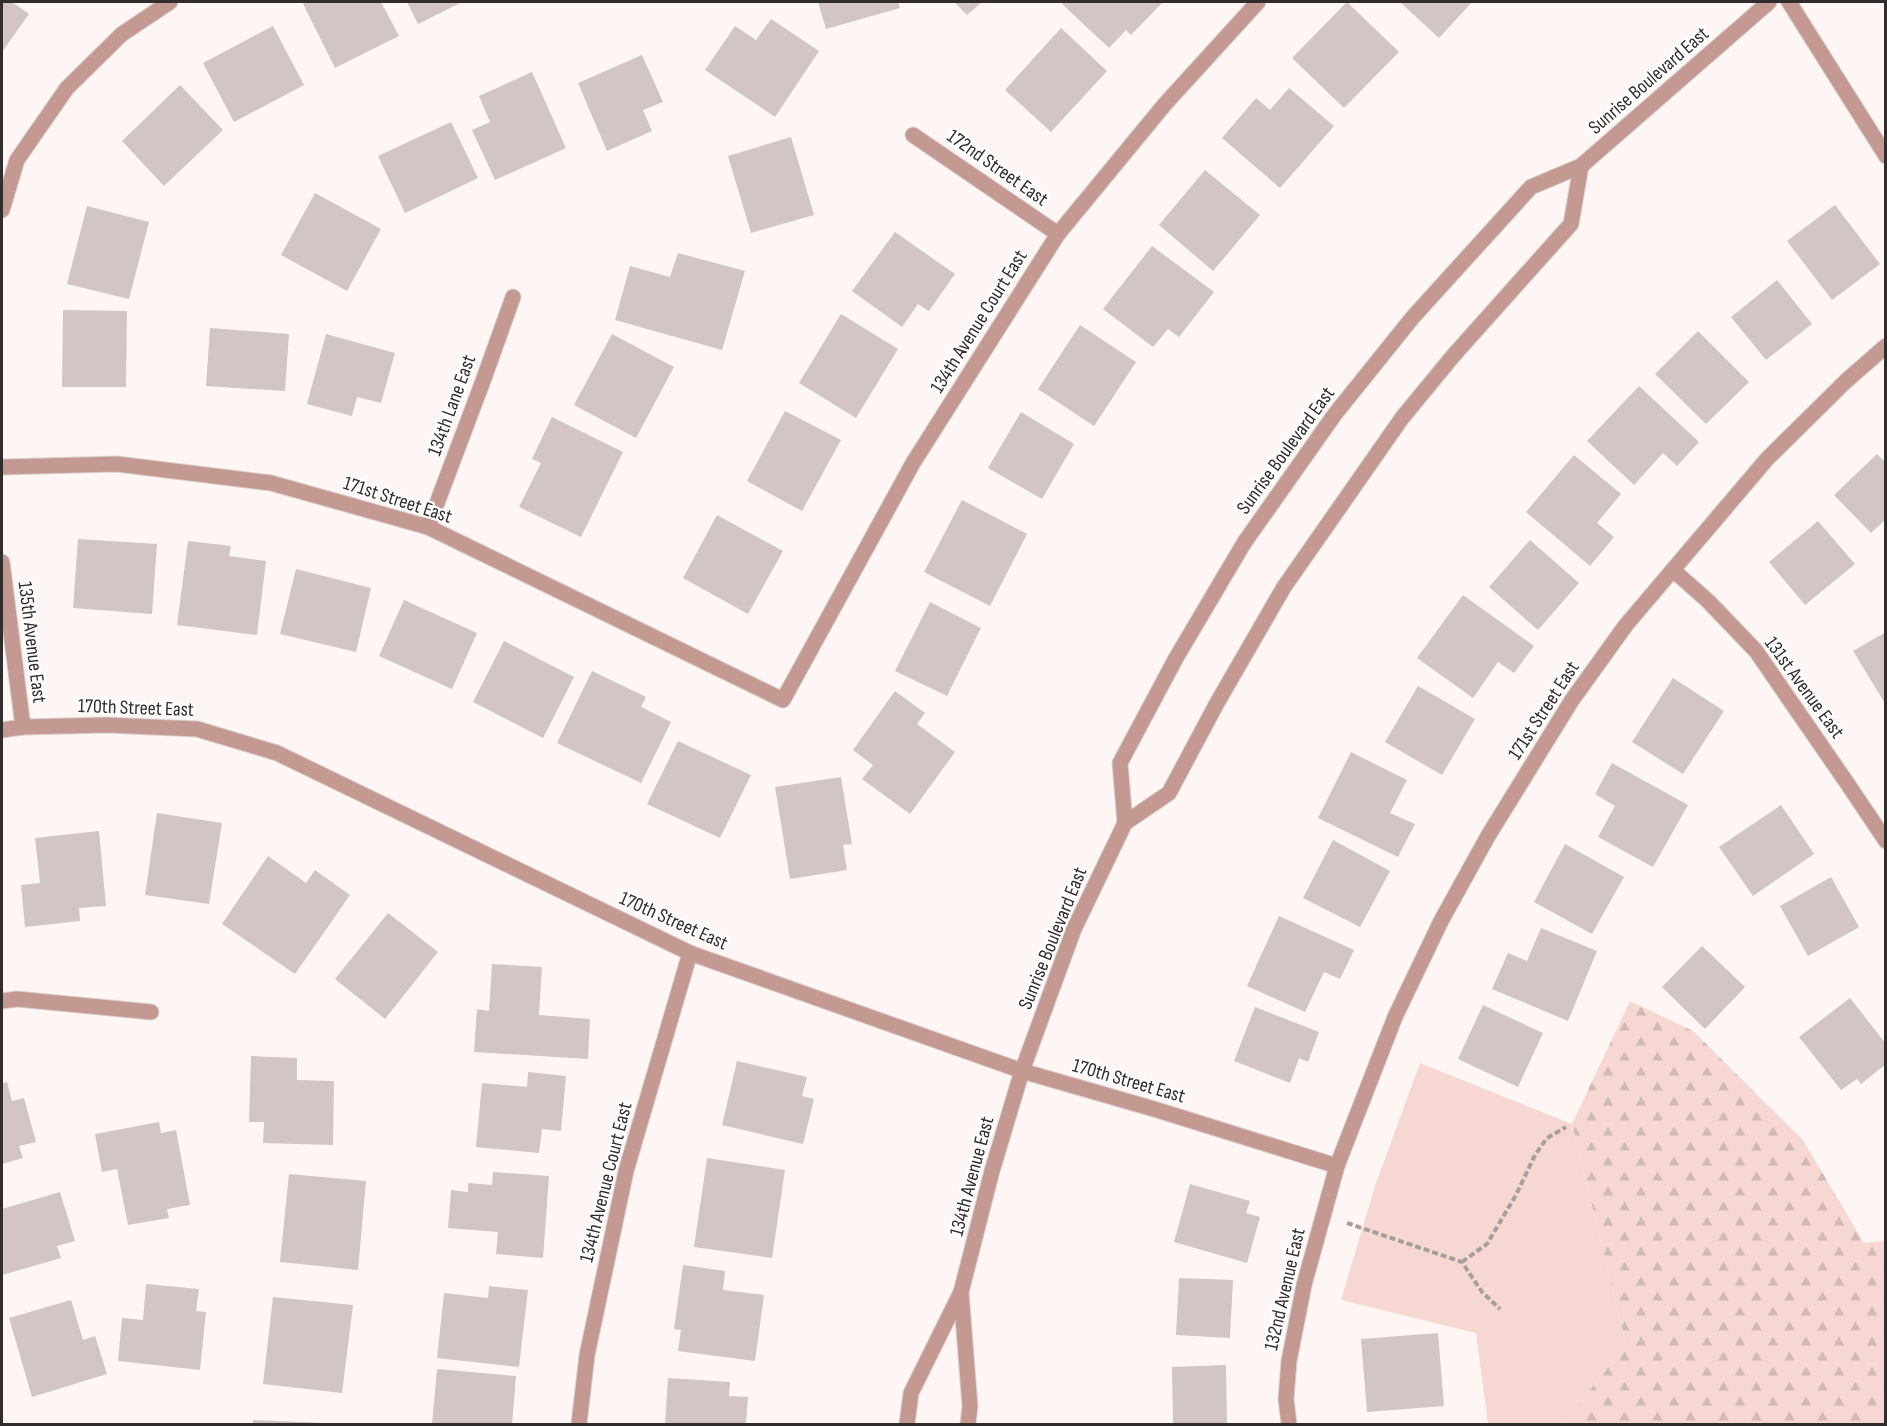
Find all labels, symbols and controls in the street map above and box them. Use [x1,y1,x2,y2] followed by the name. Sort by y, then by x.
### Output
[1584,22,1714,140] street label: Sunrise Boulevard East
[942,124,1052,211] street label: 172nd Street East
[925,246,1032,397] street label: 134th Avenue Court East
[423,352,481,459] street label: 134th Lane East
[1232,382,1340,519] street label: Sunrise Boulevard East
[340,471,455,529] street label: 171st Street East
[13,580,51,704] street label: 135th Avenue East
[1759,632,1849,743] street label: 131st Avenue East
[1503,657,1585,764] street label: 171st Street East
[78,694,194,722] street label: 170th Street East
[1013,864,1092,1013] street label: Sunrise Boulevard East
[616,886,731,955] street label: 170th Street East
[1070,1053,1188,1108] street label: 170th Street East
[574,1100,637,1265] street label: 134th Avenue Court East
[945,1114,999,1239] street label: 134th Avenue East
[1259,1226,1311,1353] street label: 132nd Avenue East

